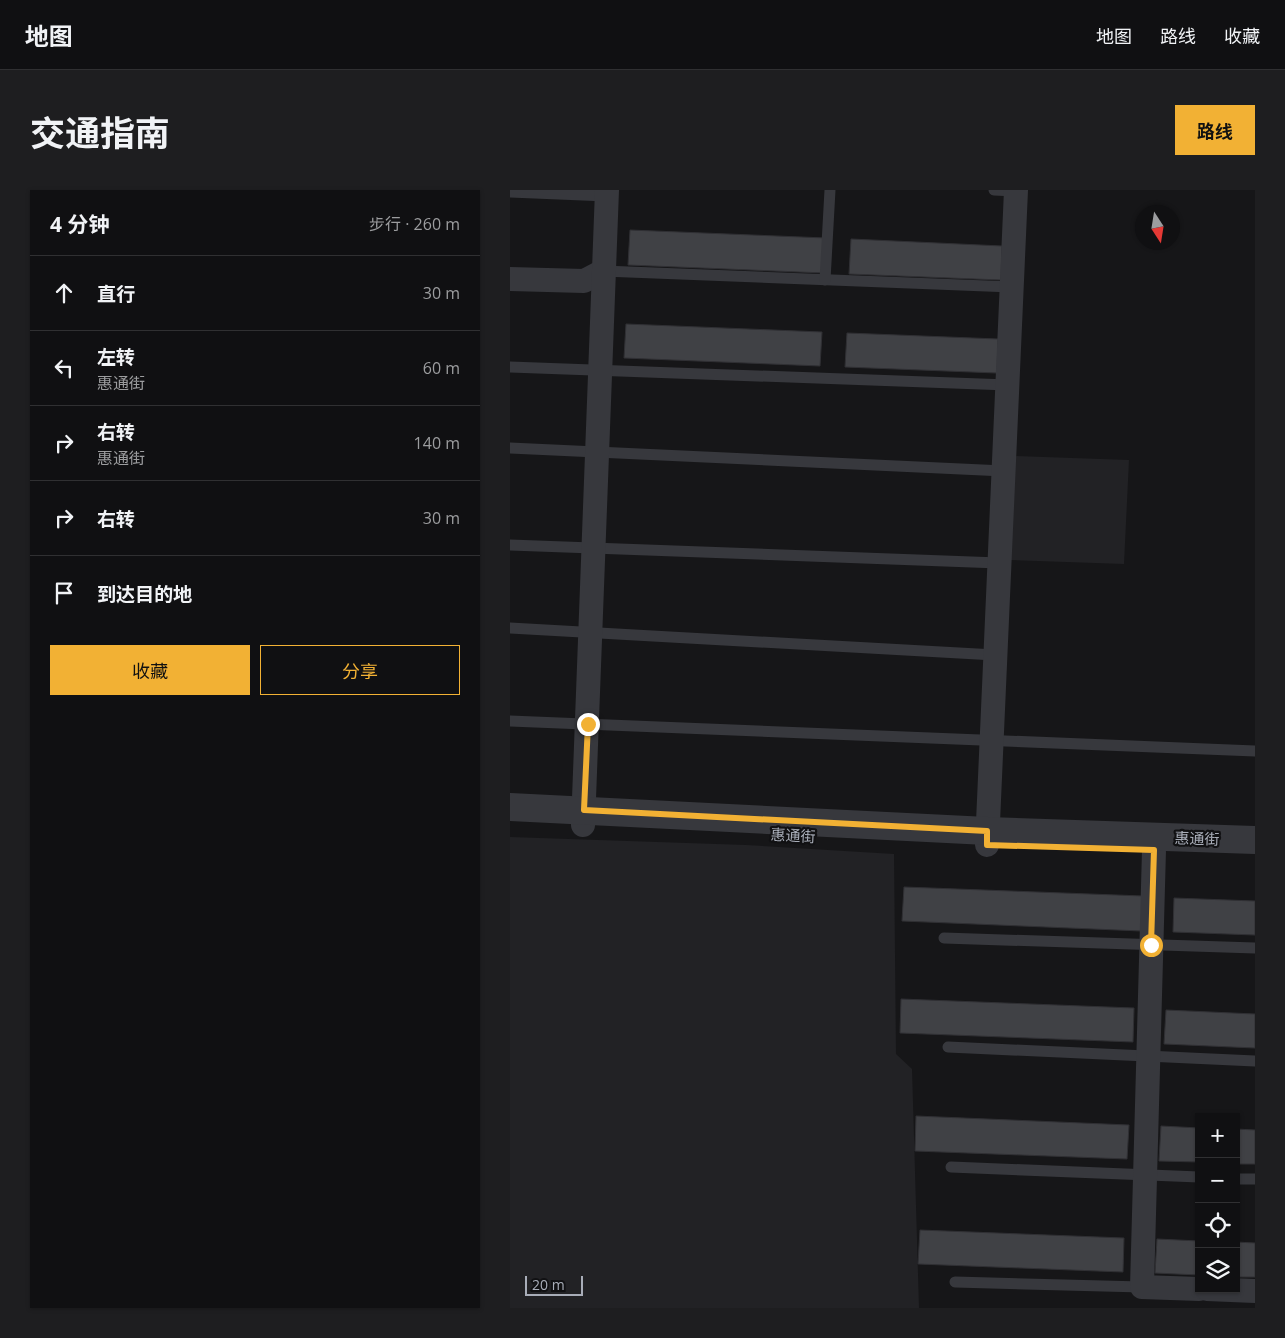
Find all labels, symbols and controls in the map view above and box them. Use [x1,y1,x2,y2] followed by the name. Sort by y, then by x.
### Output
[25,19,73,52] text: 地图
[1096,24,1132,48] text: 地图
[1160,24,1196,48] text: 路线
[1224,24,1260,48] text: 收藏
[1175,105,1255,155] button: 路线
[30,109,170,156] text: 交通指南
[1135,205,1180,250] north arrow
[50,210,109,238] text: 4 分钟
[369,213,460,235] text: 步行 · 260 m
[50,279,78,307] icon: ahead
[97,281,135,307] text: 直行
[423,282,460,304] text: 30 m
[97,344,135,370] text: 左转
[50,354,78,382] icon: left
[423,357,460,379] text: 60 m
[97,372,145,394] text: 惠通街
[97,419,135,445] text: 右转
[50,429,78,457] icon: right
[414,432,460,454] text: 140 m
[97,447,145,469] text: 惠通街
[50,504,78,532] icon: right
[97,506,135,532] text: 右转
[423,507,460,529] text: 30 m
[50,579,78,607] icon: arrive
[97,581,192,607] text: 到达目的地
[50,645,250,695] button: 收藏
[260,645,460,695] button: 分享
[577,713,600,736] route end
[770,824,816,846] street label: 惠通街
[1174,827,1220,849] street label: 惠通街
[1140,934,1163,957] route start
[1195,1113,1240,1293] map controls
[1195,1113,1240,1158] button: +
[1195,1158,1240,1203] button: −
[1195,1203,1240,1248] button: locate
[1195,1248,1240,1293] button: layers
[525,1273,582,1296] scale bar
[532,1275,565,1294] text: 20 m

